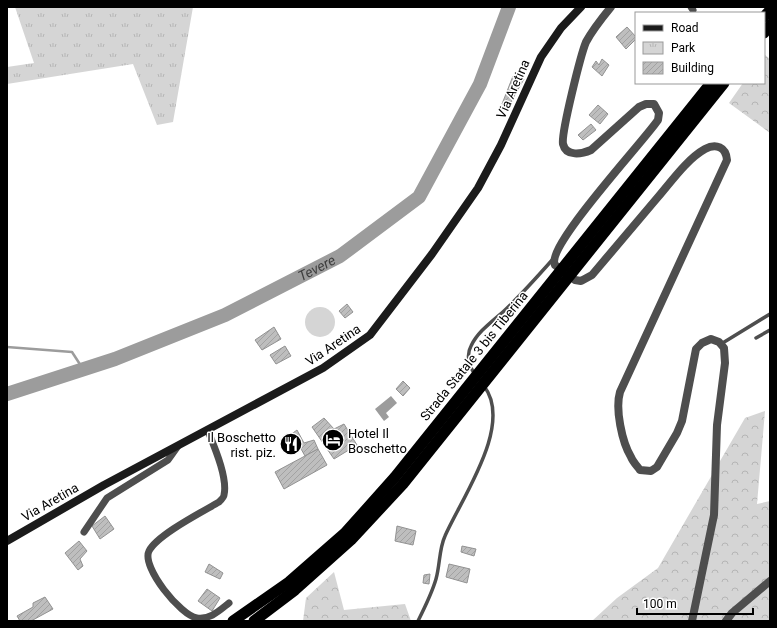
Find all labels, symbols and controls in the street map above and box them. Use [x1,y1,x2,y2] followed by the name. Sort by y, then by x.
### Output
[635,12,765,84] legend
[671,21,699,35] text: Road
[671,41,696,55] text: Park
[493,57,533,121] street label: Via Aretina
[671,61,714,75] text: Building
[295,252,338,284] water label: Tevere
[417,288,531,424] street label: Strada Statale 3 bis Tiberina
[303,321,363,369] street label: Via Aretina
[348,426,407,456] place label: Hotel Il Boschetto
[320,427,346,453] hotel icon: Hotel Il Boschetto
[207,430,276,460] place label: Il Boschetto rist. piz.
[278,431,304,457] restaurant icon: Il Boschetto rist. piz.
[19,480,81,524] street label: Via Aretina
[637,590,753,616] scale bar
[643,597,677,611] text: 100 m

